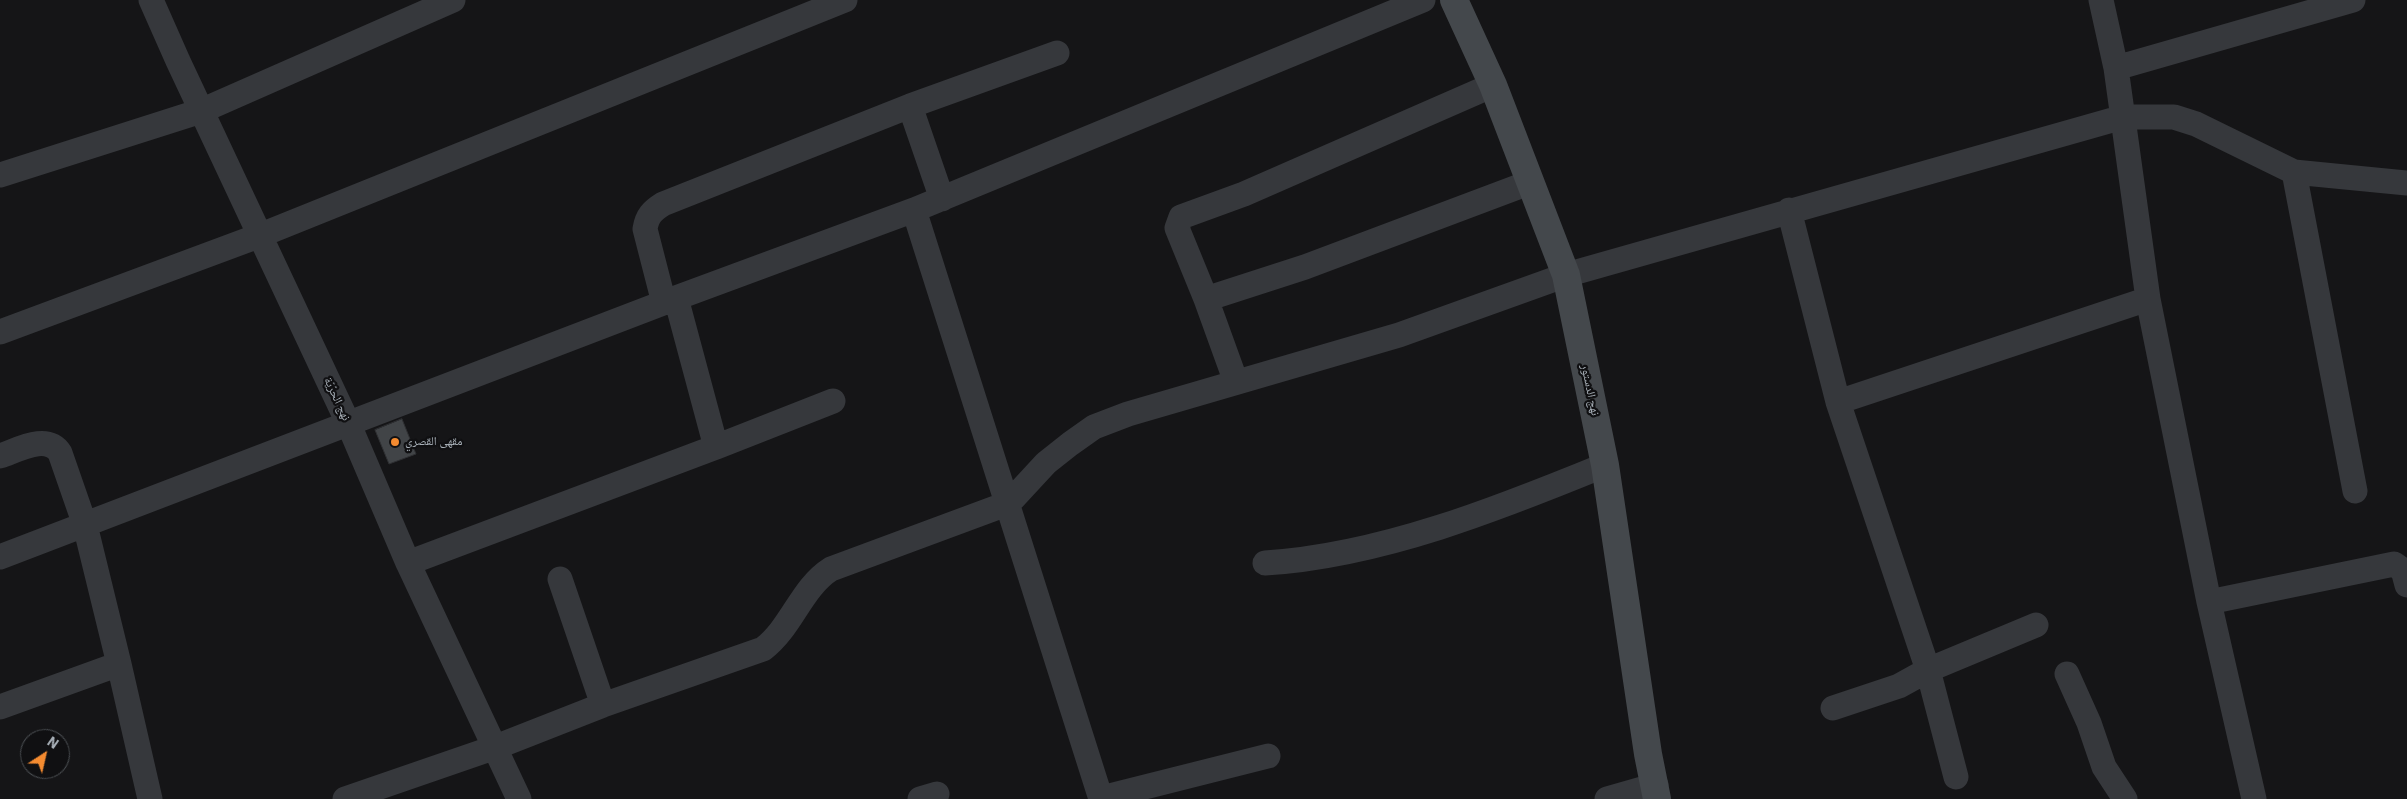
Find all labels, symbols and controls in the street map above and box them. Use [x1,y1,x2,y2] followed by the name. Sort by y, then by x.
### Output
[1578,363,1602,417] street label: نهج الدستور
[321,375,353,423] street label: نهج الحرّيّة
[405,435,462,449] place label: مقهى القصري
[389,436,401,448] marker: مقهى القصري
[20,729,70,779] north arrow
[44,732,62,753] text: N

